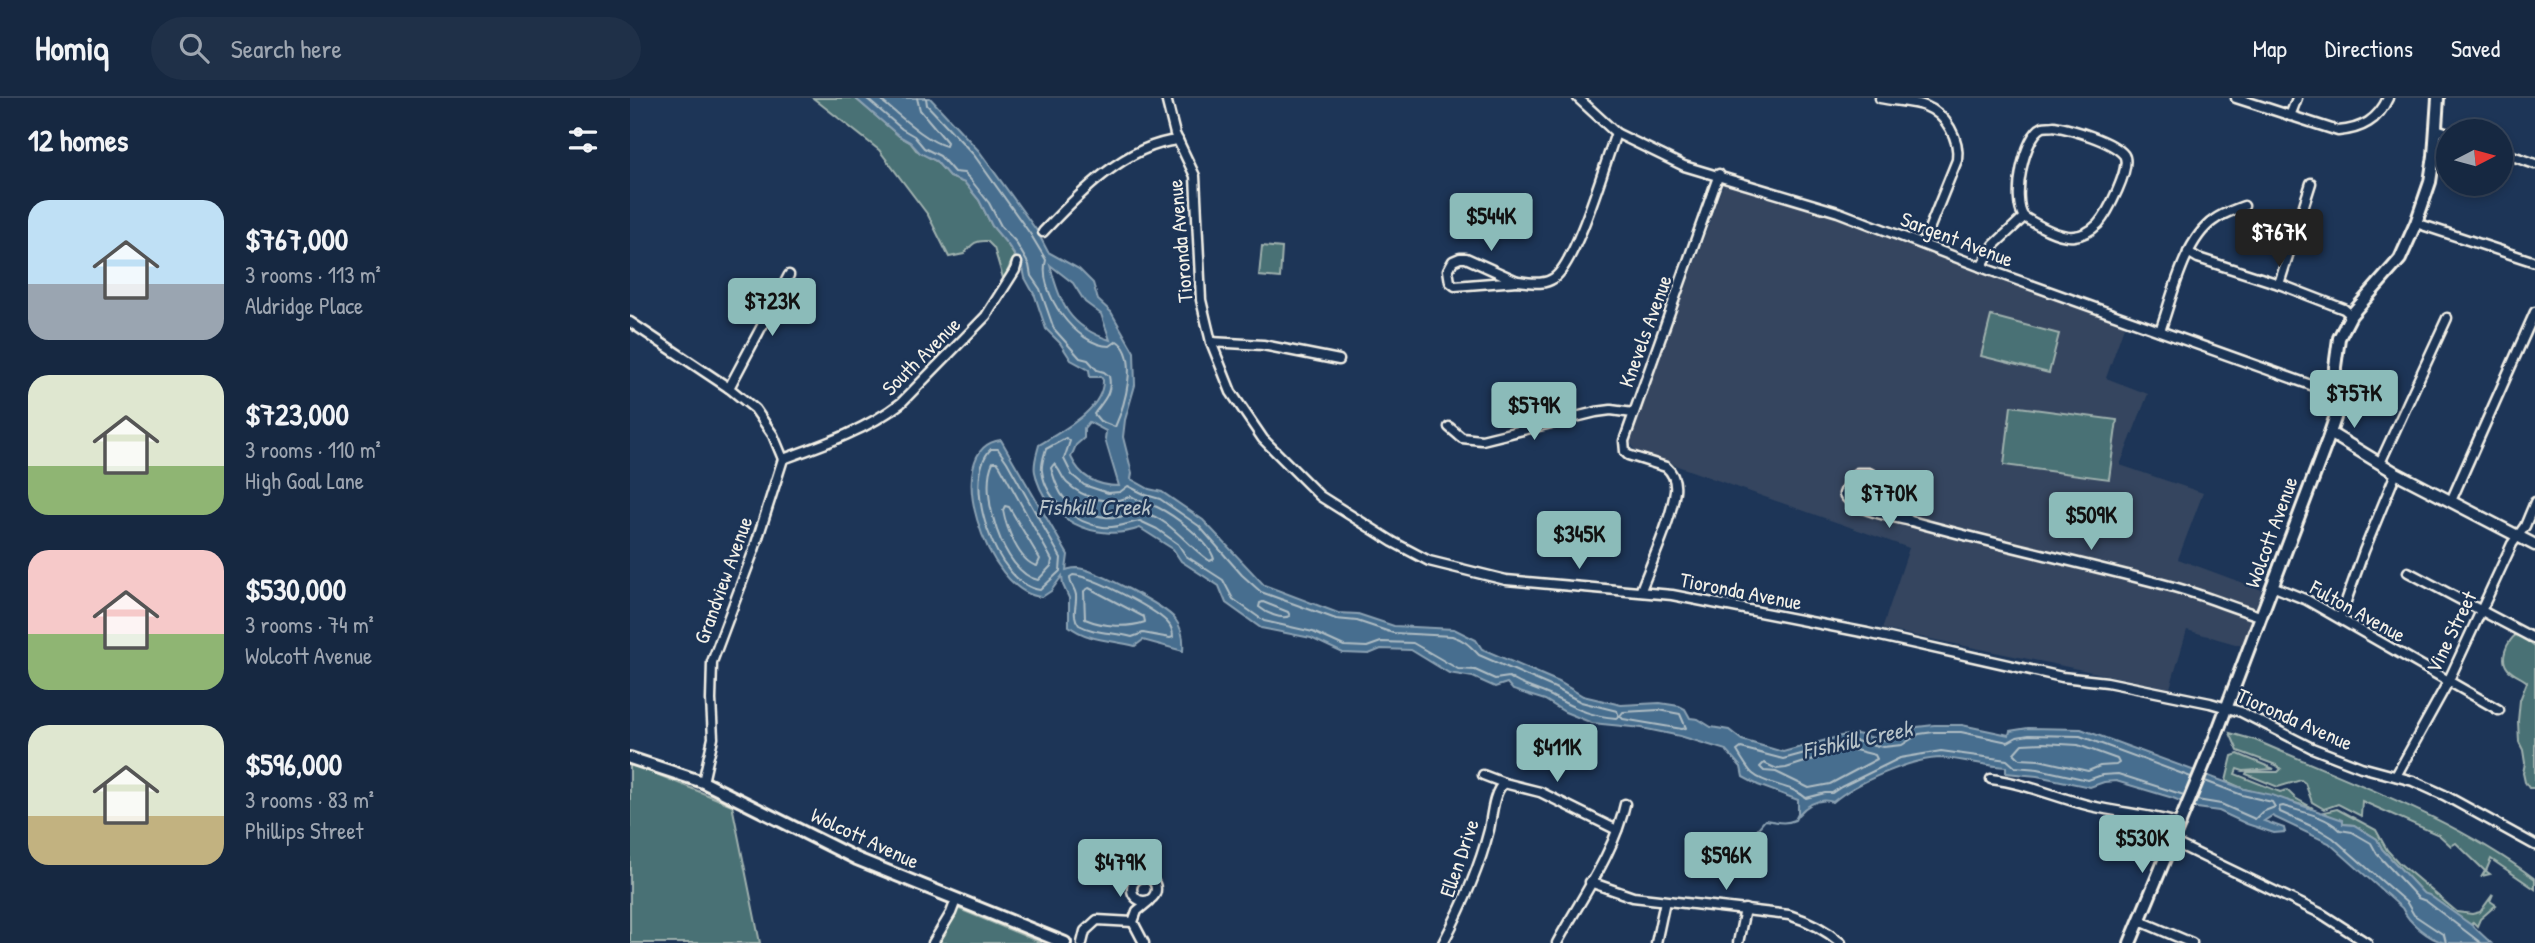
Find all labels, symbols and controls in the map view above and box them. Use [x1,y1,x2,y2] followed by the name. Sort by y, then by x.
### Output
[151,17,641,80] search box
[35,26,109,70] text: Homiq
[175,29,213,67] icon: search
[231,31,342,66] text: Search here
[2253,32,2287,64] text: Map
[2325,32,2413,64] text: Directions
[2451,32,2500,64] text: Saved
[2436,119,2513,196] north arrow
[2436,119,2513,196] map controls
[28,120,128,160] text: 12 homes
[564,121,602,159] icon: filters
[1160,178,1200,304] street label: Tioronda Avenue
[1442,194,1540,253] pin: $544K
[1466,200,1516,231] text: $544K
[1897,204,2017,274] street label: Sargent Avenue
[2230,209,2328,269] pin: $767K
[2251,216,2307,247] text: $767K
[245,219,348,259] text: $767,000
[84,228,168,312] icon: home
[245,259,381,290] text: 3 rooms · 113 m²
[1611,271,1679,391] street label: Knevels Avenue
[723,278,821,338] pin: $723K
[744,285,800,316] text: $723K
[245,290,363,321] text: Aldridge Place
[875,310,967,402] street label: South Avenue
[2305,370,2403,430] pin: $757K
[2326,377,2382,408] text: $757K
[1485,382,1583,442] pin: $579K
[1507,389,1561,420] text: $579K
[245,394,349,434] text: $723,000
[84,403,168,487] icon: home
[245,434,381,465] text: 3 rooms · 110 m²
[245,465,364,496] text: High Goal Lane
[1840,470,1938,530] pin: $770K
[2238,472,2304,592] street label: Wolcott Avenue
[1861,477,1917,508] text: $770K
[1038,491,1152,522] water label: Fishkill Creek
[2042,492,2140,552] pin: $509K
[2065,499,2117,530] text: $509K
[687,512,759,648] street label: Grandview Avenue
[1530,512,1628,571] pin: $345K
[1553,518,1605,549] text: $345K
[1678,565,1804,617] street label: Tioronda Avenue
[245,569,346,609] text: $530,000
[2304,572,2411,649] street label: Fulton Avenue
[84,578,168,662] icon: home
[2419,585,2484,678] street label: Vine Street
[245,609,374,640] text: 3 rooms · 74 m²
[245,640,372,671] text: Wolcott Avenue
[2233,681,2357,757] street label: Tioronda Avenue
[1799,712,1917,766] water label: Fishkill Creek
[1508,724,1606,784] pin: $411K
[1532,731,1582,762] text: $411K
[245,744,342,784] text: $596,000
[84,753,168,837] icon: home
[245,784,374,815] text: 3 rooms · 83 m²
[806,800,924,876] street label: Wolcott Avenue
[245,815,363,846] text: Phillips Street
[1432,815,1486,901] street label: Ellen Drive
[2093,816,2191,875] pin: $530K
[2115,822,2169,853] text: $530K
[1677,832,1775,892] pin: $596K
[1700,839,1752,870] text: $596K
[1071,840,1169,899] pin: $479K
[1094,846,1146,877] text: $479K

